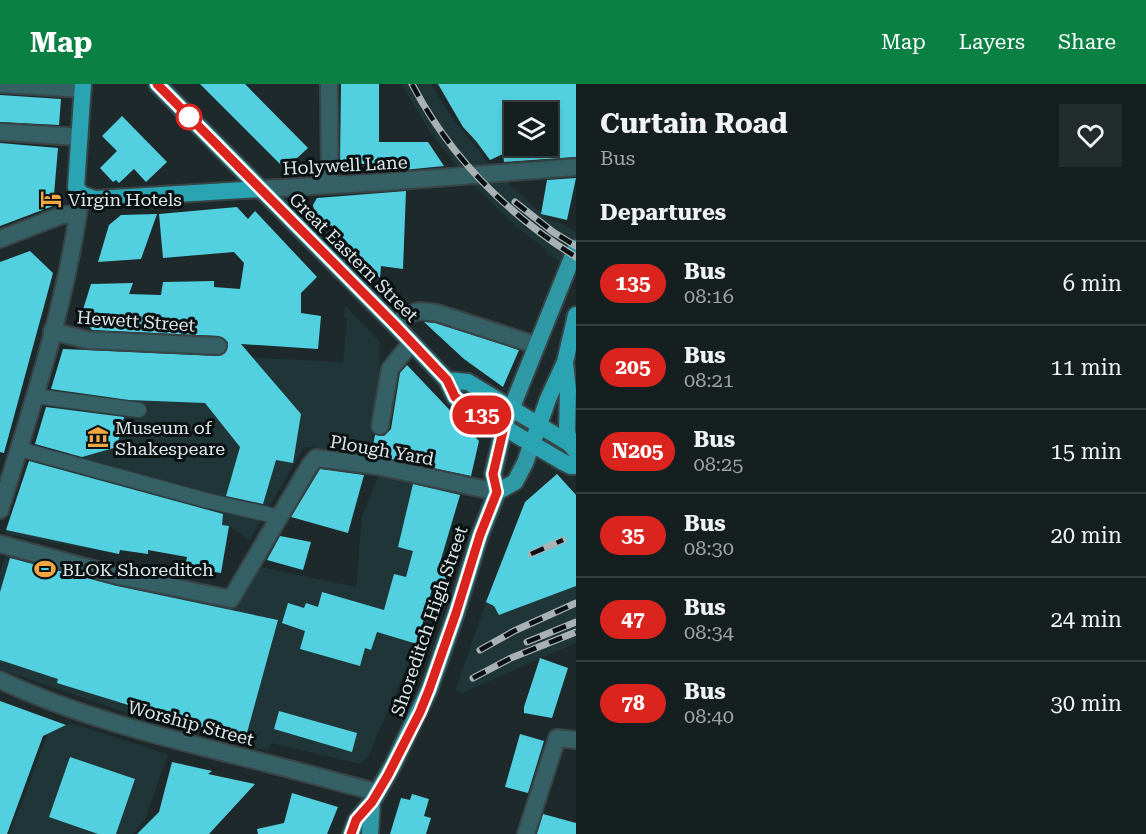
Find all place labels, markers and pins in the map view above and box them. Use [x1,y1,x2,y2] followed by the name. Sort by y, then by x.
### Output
[176,104,202,130] unlabelled marker
[39,187,63,211] hotel icon: Virgin Hotels
[68,189,182,210] place label: Virgin Hotels
[115,417,225,459] place label: Museum of Shakespeare
[86,425,110,449] museum icon: Museum of Shakespeare
[33,557,57,581] sports icon: BLOK Shoreditch
[62,559,214,580] place label: BLOK Shoreditch

